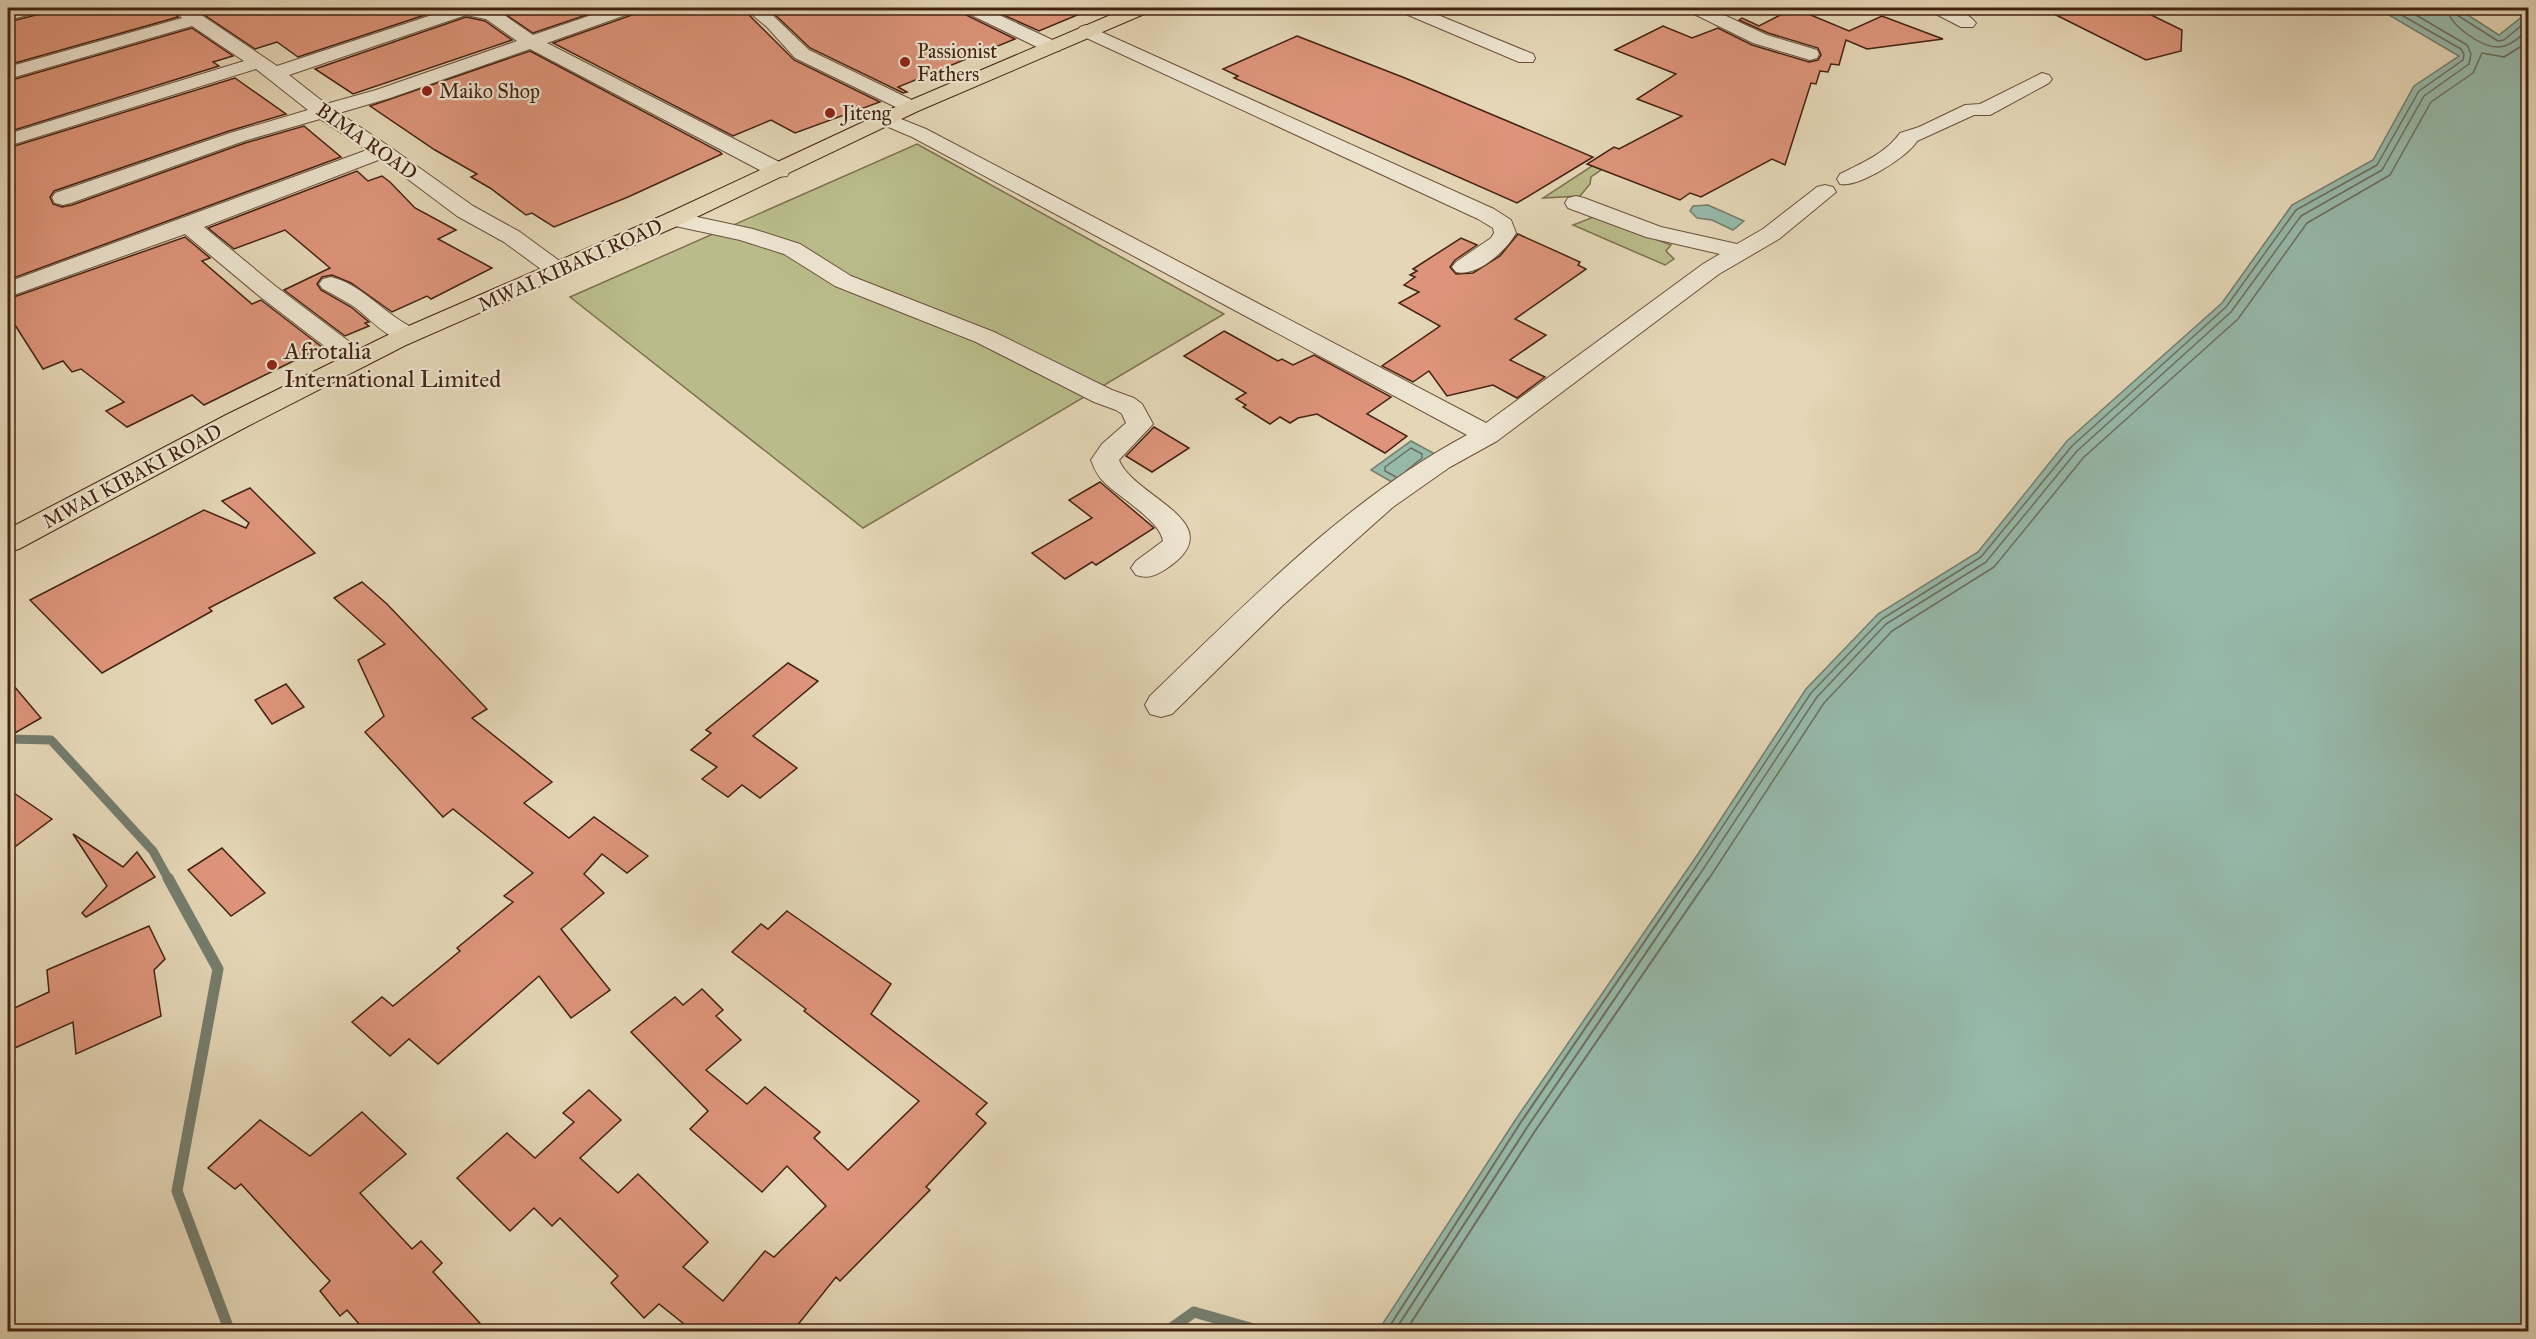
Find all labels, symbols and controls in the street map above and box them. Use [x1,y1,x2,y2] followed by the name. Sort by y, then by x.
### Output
[917,39,997,86] place label: Passionist Fathers
[898,55,912,69] marker: Passionist Fathers
[439,79,540,103] place label: Maiko Shop
[420,84,434,98] marker: Maiko Shop
[312,97,422,185] street label: BIMA ROAD
[840,101,892,126] place label: Jiteng
[823,106,837,120] marker: Jiteng
[474,213,666,317] street label: MWAI KIBAKI ROAD
[283,336,501,394] place label: Afrotalia International Limited
[265,358,279,372] marker: Afrotalia International Limited
[38,419,226,533] street label: MWAI KIBAKI ROAD

